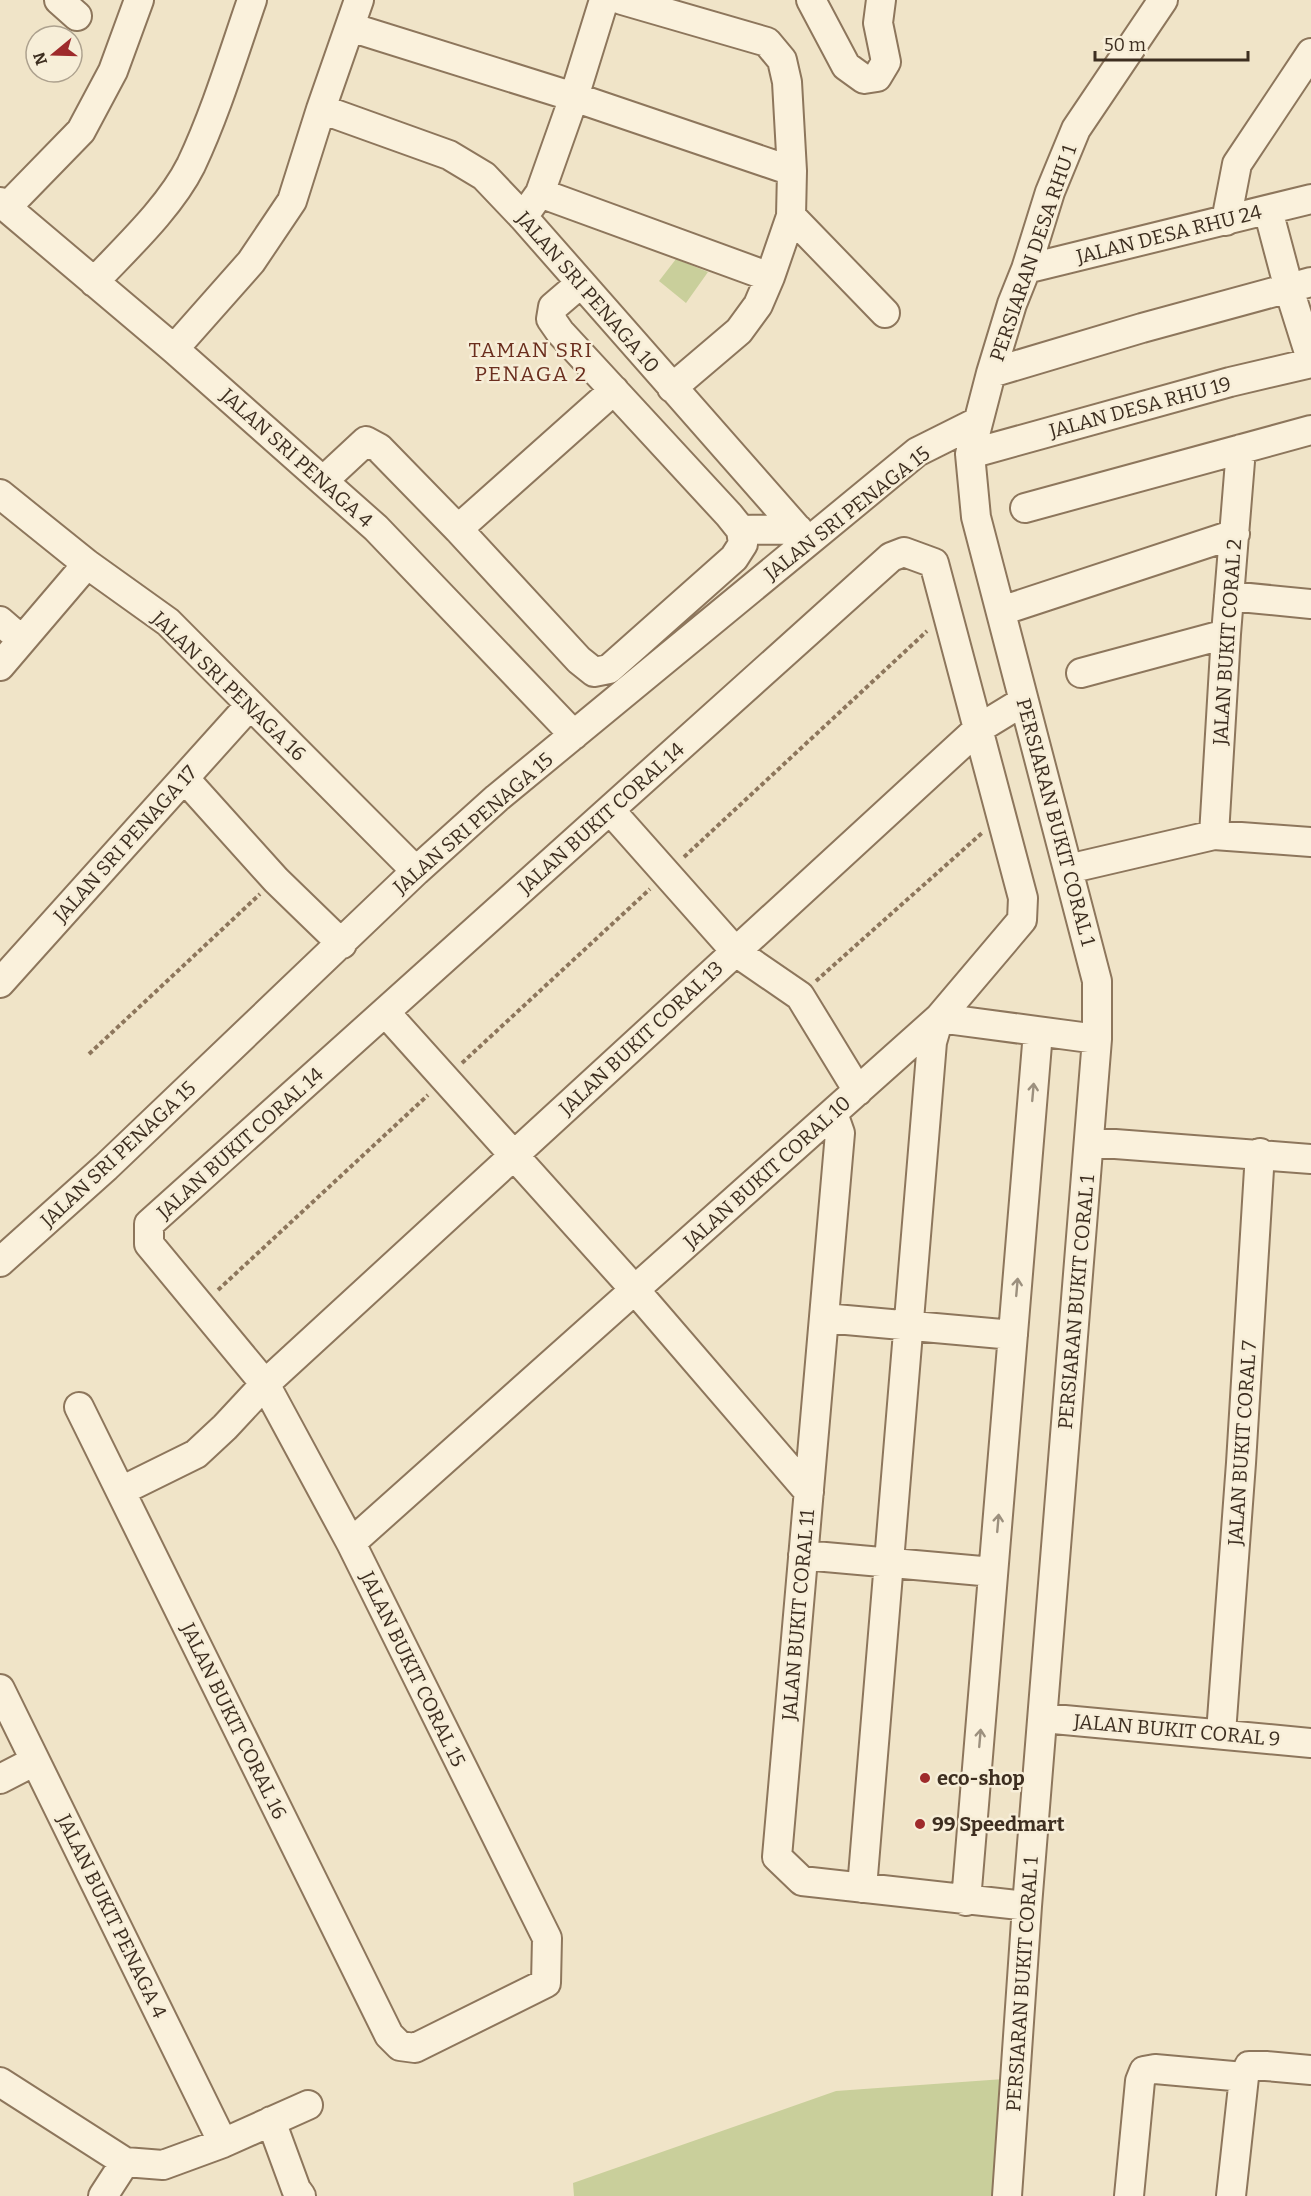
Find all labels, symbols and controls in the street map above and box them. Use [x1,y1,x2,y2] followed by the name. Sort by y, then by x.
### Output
[24,24,84,84] north arrow
[1095,24,1248,62] scale bar
[1104,34,1146,56] text: 50 m
[29,50,51,68] text: N
[985,142,1081,364] street label: PERSIARAN DESA RHU 1
[1073,199,1264,269] street label: JALAN DESA RHU 24
[511,206,664,377] street label: JALAN SRI PENAGA 10
[468,337,594,387] district label: TAMAN SRI PENAGA 2
[1046,371,1234,443] street label: JALAN DESA RHU 19
[215,383,378,533] street label: JALAN SRI PENAGA 4
[759,441,935,586] street label: JALAN SRI PENAGA 15
[1208,538,1246,747] street label: JALAN BUKIT CORAL 2
[146,606,311,766] street label: JALAN SRI PENAGA 16
[1011,695,1101,949] street label: PERSIARAN BUKIT CORAL 1
[512,737,689,900] street label: JALAN BUKIT CORAL 14
[388,747,558,899] street label: JALAN SRI PENAGA 15
[48,761,202,928] street label: JALAN SRI PENAGA 17
[553,956,728,1121] street label: JALAN BUKIT CORAL 13
[151,1062,328,1225] street label: JALAN BUKIT CORAL 14
[35,1076,201,1233] street label: JALAN SRI PENAGA 15
[1028,1083,1039,1103] one-way arrow
[678,1091,855,1254] street label: JALAN BUKIT CORAL 10
[1053,1174,1099,1430] street label: PERSIARAN BUKIT CORAL 1
[1012,1277,1023,1297] one-way arrow
[1223,1340,1261,1547] street label: JALAN BUKIT CORAL 7
[777,1508,819,1723] street label: JALAN BUKIT CORAL 11
[992,1513,1003,1533] one-way arrow
[355,1567,471,1771] street label: JALAN BUKIT CORAL 15
[176,1618,292,1823] street label: JALAN BUKIT CORAL 16
[1072,1709,1281,1751] street label: JALAN BUKIT CORAL 9
[975,1729,986,1748] one-way arrow
[937,1766,1025,1790] place label: eco-shop
[918,1771,932,1785] marker: eco-shop
[52,1809,172,2022] street label: JALAN BUKIT PENAGA 4
[932,1812,1065,1836] place label: 99 Speedmart
[913,1817,927,1831] marker: 99 Speedmart
[1001,1856,1043,2112] street label: PERSIARAN BUKIT CORAL 1

